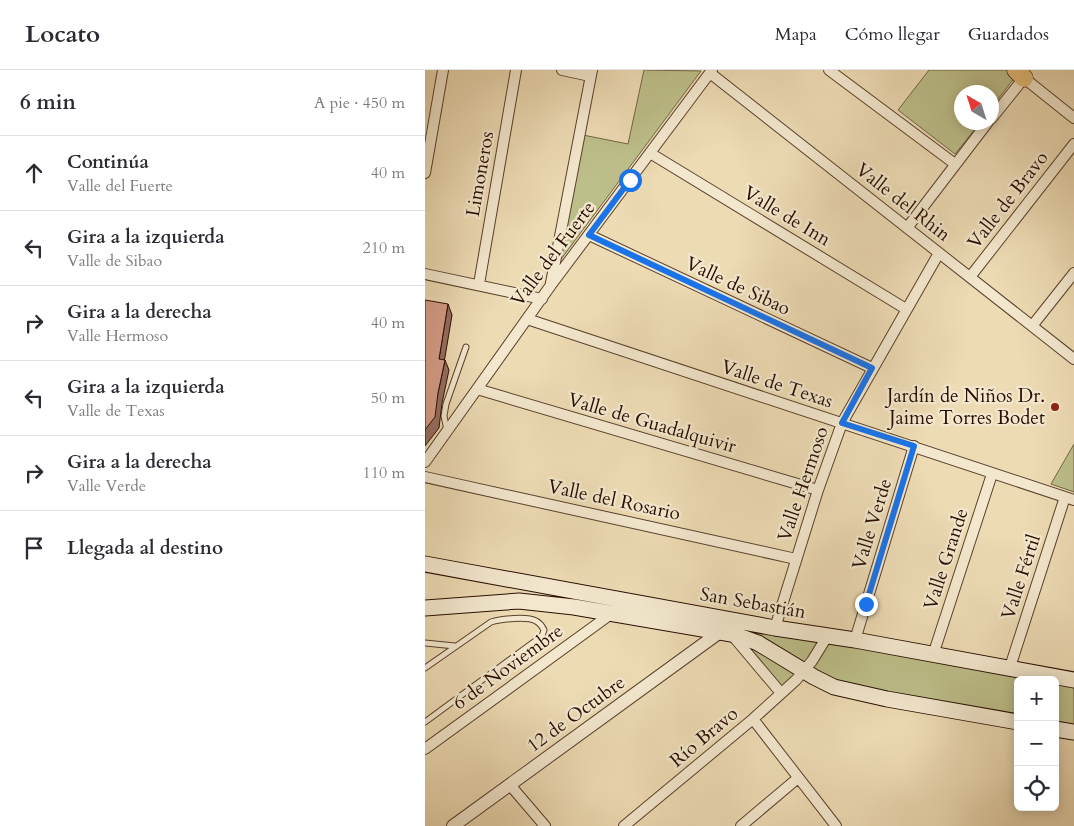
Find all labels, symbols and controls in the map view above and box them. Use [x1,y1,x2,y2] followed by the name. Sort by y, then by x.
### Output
[25,18,100,51] text: Locato
[775,22,817,47] text: Mapa
[845,22,940,47] text: Cómo llegar
[968,22,1049,47] text: Guardados
[954,85,999,130] north arrow
[20,88,76,117] text: 6 min
[314,92,405,114] text: A pie · 450 m
[460,129,500,219] street label: Limoneros
[962,146,1054,254] street label: Valle de Bravo
[67,149,149,175] text: Continúa
[850,157,956,247] street label: Valle del Rhin
[20,159,48,187] icon: ahead
[371,162,405,184] text: 40 m
[619,169,642,192] route start
[67,175,173,197] text: Valle del Fuerte
[739,180,836,252] street label: Valle de Inn
[505,196,601,312] street label: Valle del Fuerte
[67,224,225,250] text: Gira a la izquierda
[20,234,48,262] icon: left
[363,237,405,259] text: 210 m
[67,250,162,272] text: Valle de Sibao
[681,250,795,322] street label: Valle de Sibao
[67,299,212,325] text: Gira a la derecha
[20,309,48,337] icon: right
[371,312,405,334] text: 40 m
[67,325,168,347] text: Valle Hermoso
[718,354,836,414] street label: Valle de Texas
[67,374,225,400] text: Gira a la izquierda
[884,383,1045,431] place label: Jardín de Niños Dr. Jaime Torres Bodet
[20,384,48,412] icon: left
[371,387,405,409] text: 50 m
[565,387,739,460] street label: Valle de Guadalquivir
[67,400,165,422] text: Valle de Texas
[1049,401,1061,413] marker: Jardín de Niños Dr. Jaime Torres Bodet
[771,423,835,545] street label: Valle Hermoso
[67,449,212,475] text: Gira a la derecha
[20,459,48,487] icon: right
[363,462,405,484] text: 110 m
[545,473,683,527] street label: Valle del Rosario
[67,475,146,497] text: Valle Verde
[846,475,898,573] street label: Valle Verde
[917,505,975,613] street label: Valle Grande
[995,531,1047,623] street label: Valle Fértil
[20,534,48,562] icon: arrive
[67,535,223,561] text: Llegada al destino
[698,581,808,625] street label: San Sebastián
[855,593,878,616] route end
[448,618,568,716] street label: 6 de Noviembre
[522,669,630,759] street label: 12 de Octubre
[1014,676,1059,811] map controls
[1014,676,1059,721] button: +
[664,701,744,773] street label: Río Bravo
[1014,721,1059,766] button: −
[1014,766,1059,811] button: locate

